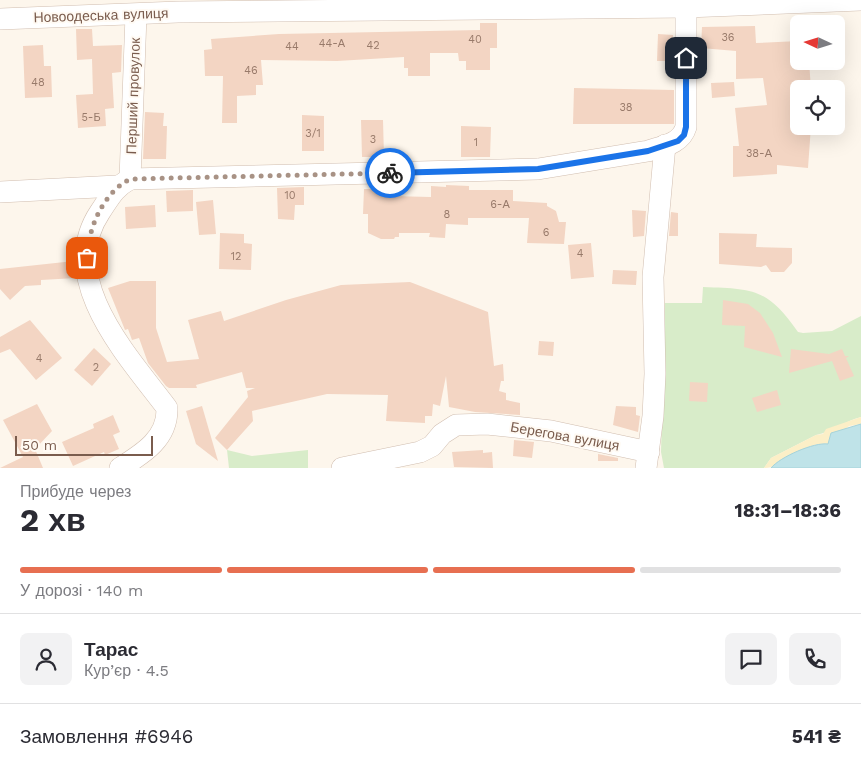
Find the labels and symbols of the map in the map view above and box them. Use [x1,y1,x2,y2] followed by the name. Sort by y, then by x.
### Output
[33,5,169,25] street label: Новоодеська вулиця
[790,15,845,70] north arrow
[721,31,735,44] house number: 36
[468,33,482,46] house number: 40
[123,37,143,154] street label: Перший провулок
[319,37,346,50] house number: 44-А
[665,37,707,79] pin
[366,39,380,52] house number: 42
[285,40,299,53] house number: 44
[244,64,258,77] house number: 46
[31,76,45,89] house number: 48
[619,101,633,114] house number: 38
[81,111,101,124] house number: 5-Б
[305,127,321,140] house number: 3/1
[370,133,376,146] house number: 3
[474,136,478,149] house number: 1
[746,147,773,160] house number: 38-А
[365,148,415,198] courier
[284,189,296,202] house number: 10
[490,198,510,211] house number: 6-А
[444,208,451,221] house number: 8
[543,226,550,239] house number: 6
[66,237,108,279] pin
[577,247,584,260] house number: 4
[231,250,241,263] house number: 12
[36,352,43,365] house number: 4
[93,361,99,374] house number: 2
[509,419,621,453] street label: Берегова вулиця
[15,433,152,456] scale bar

